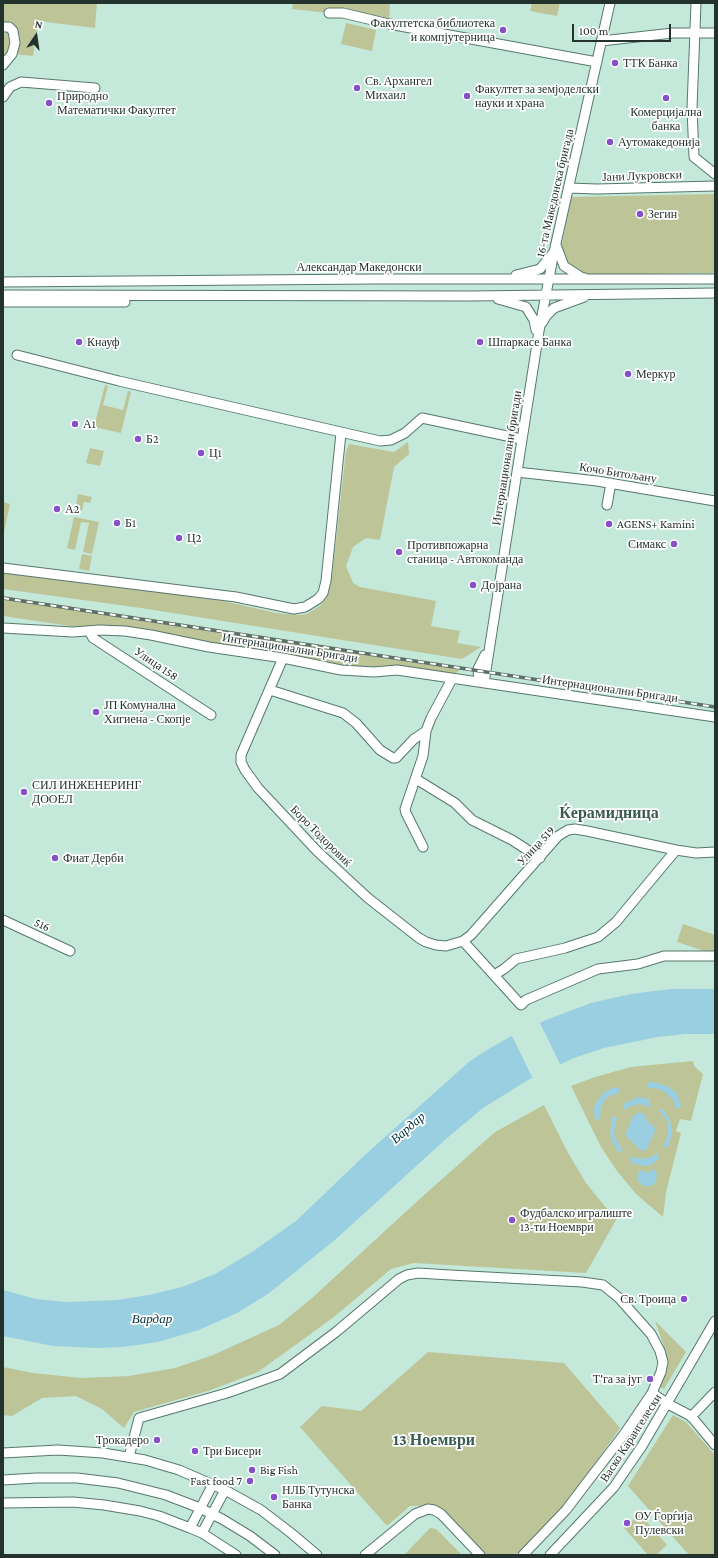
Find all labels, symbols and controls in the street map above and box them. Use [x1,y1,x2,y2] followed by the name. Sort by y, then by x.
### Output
[16,16,56,56] north arrow
[370,16,495,44] place label: Факултетска библиотека и компјутерница
[574,16,673,42] scale bar
[34,18,44,31] text: N
[579,24,608,38] text: 100 m
[498,25,508,35] marker: Факултетска библиотека и компјутерница
[623,56,678,70] place label: ТТК Банка
[610,58,620,68] marker: ТТК Банка
[365,74,432,102] place label: Св. Архангел Михаил
[475,82,599,110] place label: Факултет за земјоделски науки и храна
[352,83,362,93] marker: Св. Архангел Михаил
[57,89,176,117] place label: Природно Математички Факултет
[462,91,472,101] marker: Факултет за земјоделски науки и храна
[661,93,671,103] marker: Комерцијална банка
[44,98,54,108] marker: Природно Математички Факултет
[630,105,702,133] place label: Комерцијална банка
[533,127,577,259] street label: 16-та Македонска бригада
[618,135,700,149] place label: Аутомакедонија
[605,137,615,147] marker: Аутомакедонија
[602,167,682,185] street label: Јани Лукровски
[648,207,677,221] place label: Зегин
[635,209,645,219] marker: Зегин
[296,260,422,274] street label: Александар Македонски
[87,335,120,349] place label: Кнауф
[488,335,571,349] place label: Шпаркасе Банка
[74,337,84,347] marker: Кнауф
[475,337,485,347] marker: Шпаркасе Банка
[636,367,675,381] place label: Меркур
[623,369,633,379] marker: Меркур
[489,389,525,527] street label: Интернационални бригади
[83,417,96,431] place label: А1
[70,419,80,429] marker: А1
[146,432,159,446] place label: Б2
[133,434,143,444] marker: Б2
[209,446,222,460] place label: Ц1
[196,448,206,458] marker: Ц1
[578,460,658,486] street label: Кочо Битољану
[65,502,79,516] place label: А2
[52,504,62,514] marker: А2
[125,516,136,530] place label: Б1
[617,517,695,531] place label: AGENS+ Kamini
[112,518,122,528] marker: Б1
[604,519,614,529] marker: AGENS+ Kamini
[187,531,201,545] place label: Ц2
[174,533,184,543] marker: Ц2
[628,537,666,551] place label: Симакс
[407,538,523,566] place label: Противпожарна станица - Автокоманда
[669,539,679,549] marker: Симакс
[394,547,404,557] marker: Противпожарна станица - Автокоманда
[481,578,522,592] place label: Дојрана
[468,580,478,590] marker: Дојрана
[221,630,359,666] street label: Интернационални Бригади
[131,644,181,684] street label: Улица 158
[541,672,679,706] street label: Интернационални Бригади
[104,698,191,726] place label: ЈП Комунална Хигиена - Скопје
[91,707,101,717] marker: ЈП Комунална Хигиена - Скопје
[32,778,141,806] place label: СИЛ ИНЖЕНЕРИНГ ДООЕЛ
[19,787,29,797] marker: СИЛ ИНЖЕНЕРИНГ ДООЕЛ
[287,802,355,870] street label: Боро Тодоровиќ
[559,803,659,823] district label: Ќерамидница
[514,823,558,869] street label: Улица 519
[63,851,124,865] place label: Фиат Дерби
[50,853,60,863] marker: Фиат Дерби
[32,915,52,935] street label: 516
[388,1109,428,1147] water label: Вардар
[520,1206,632,1234] place label: Фудбалско игралиште 13-ти Ноември
[507,1215,517,1225] marker: Фудбалско игралиште 13-ти Ноември
[620,1292,676,1306] place label: Св. Троица
[679,1294,689,1304] marker: Св. Троица
[132,1311,172,1327] water label: Вардар
[593,1372,642,1386] place label: Т'га за југ
[645,1374,655,1384] marker: Т'га за југ
[597,1391,665,1485] street label: Васко Карангелески
[393,1430,475,1450] district label: 13 Ноември
[96,1433,149,1447] place label: Трокадеро
[152,1435,162,1445] marker: Трокадеро
[203,1444,261,1458] place label: Три Бисери
[190,1446,200,1456] marker: Три Бисери
[260,1463,298,1477] place label: Big Fish
[247,1465,257,1475] marker: Big Fish
[190,1474,242,1488] place label: Fast food 7
[245,1476,255,1486] marker: Fast food 7
[282,1483,354,1511] place label: НЛБ Тутунска Банка
[269,1492,279,1502] marker: НЛБ Тутунска Банка
[635,1509,693,1537] place label: ОУ Ѓорѓија Пулевски
[622,1518,632,1528] marker: ОУ Ѓорѓија Пулевски

